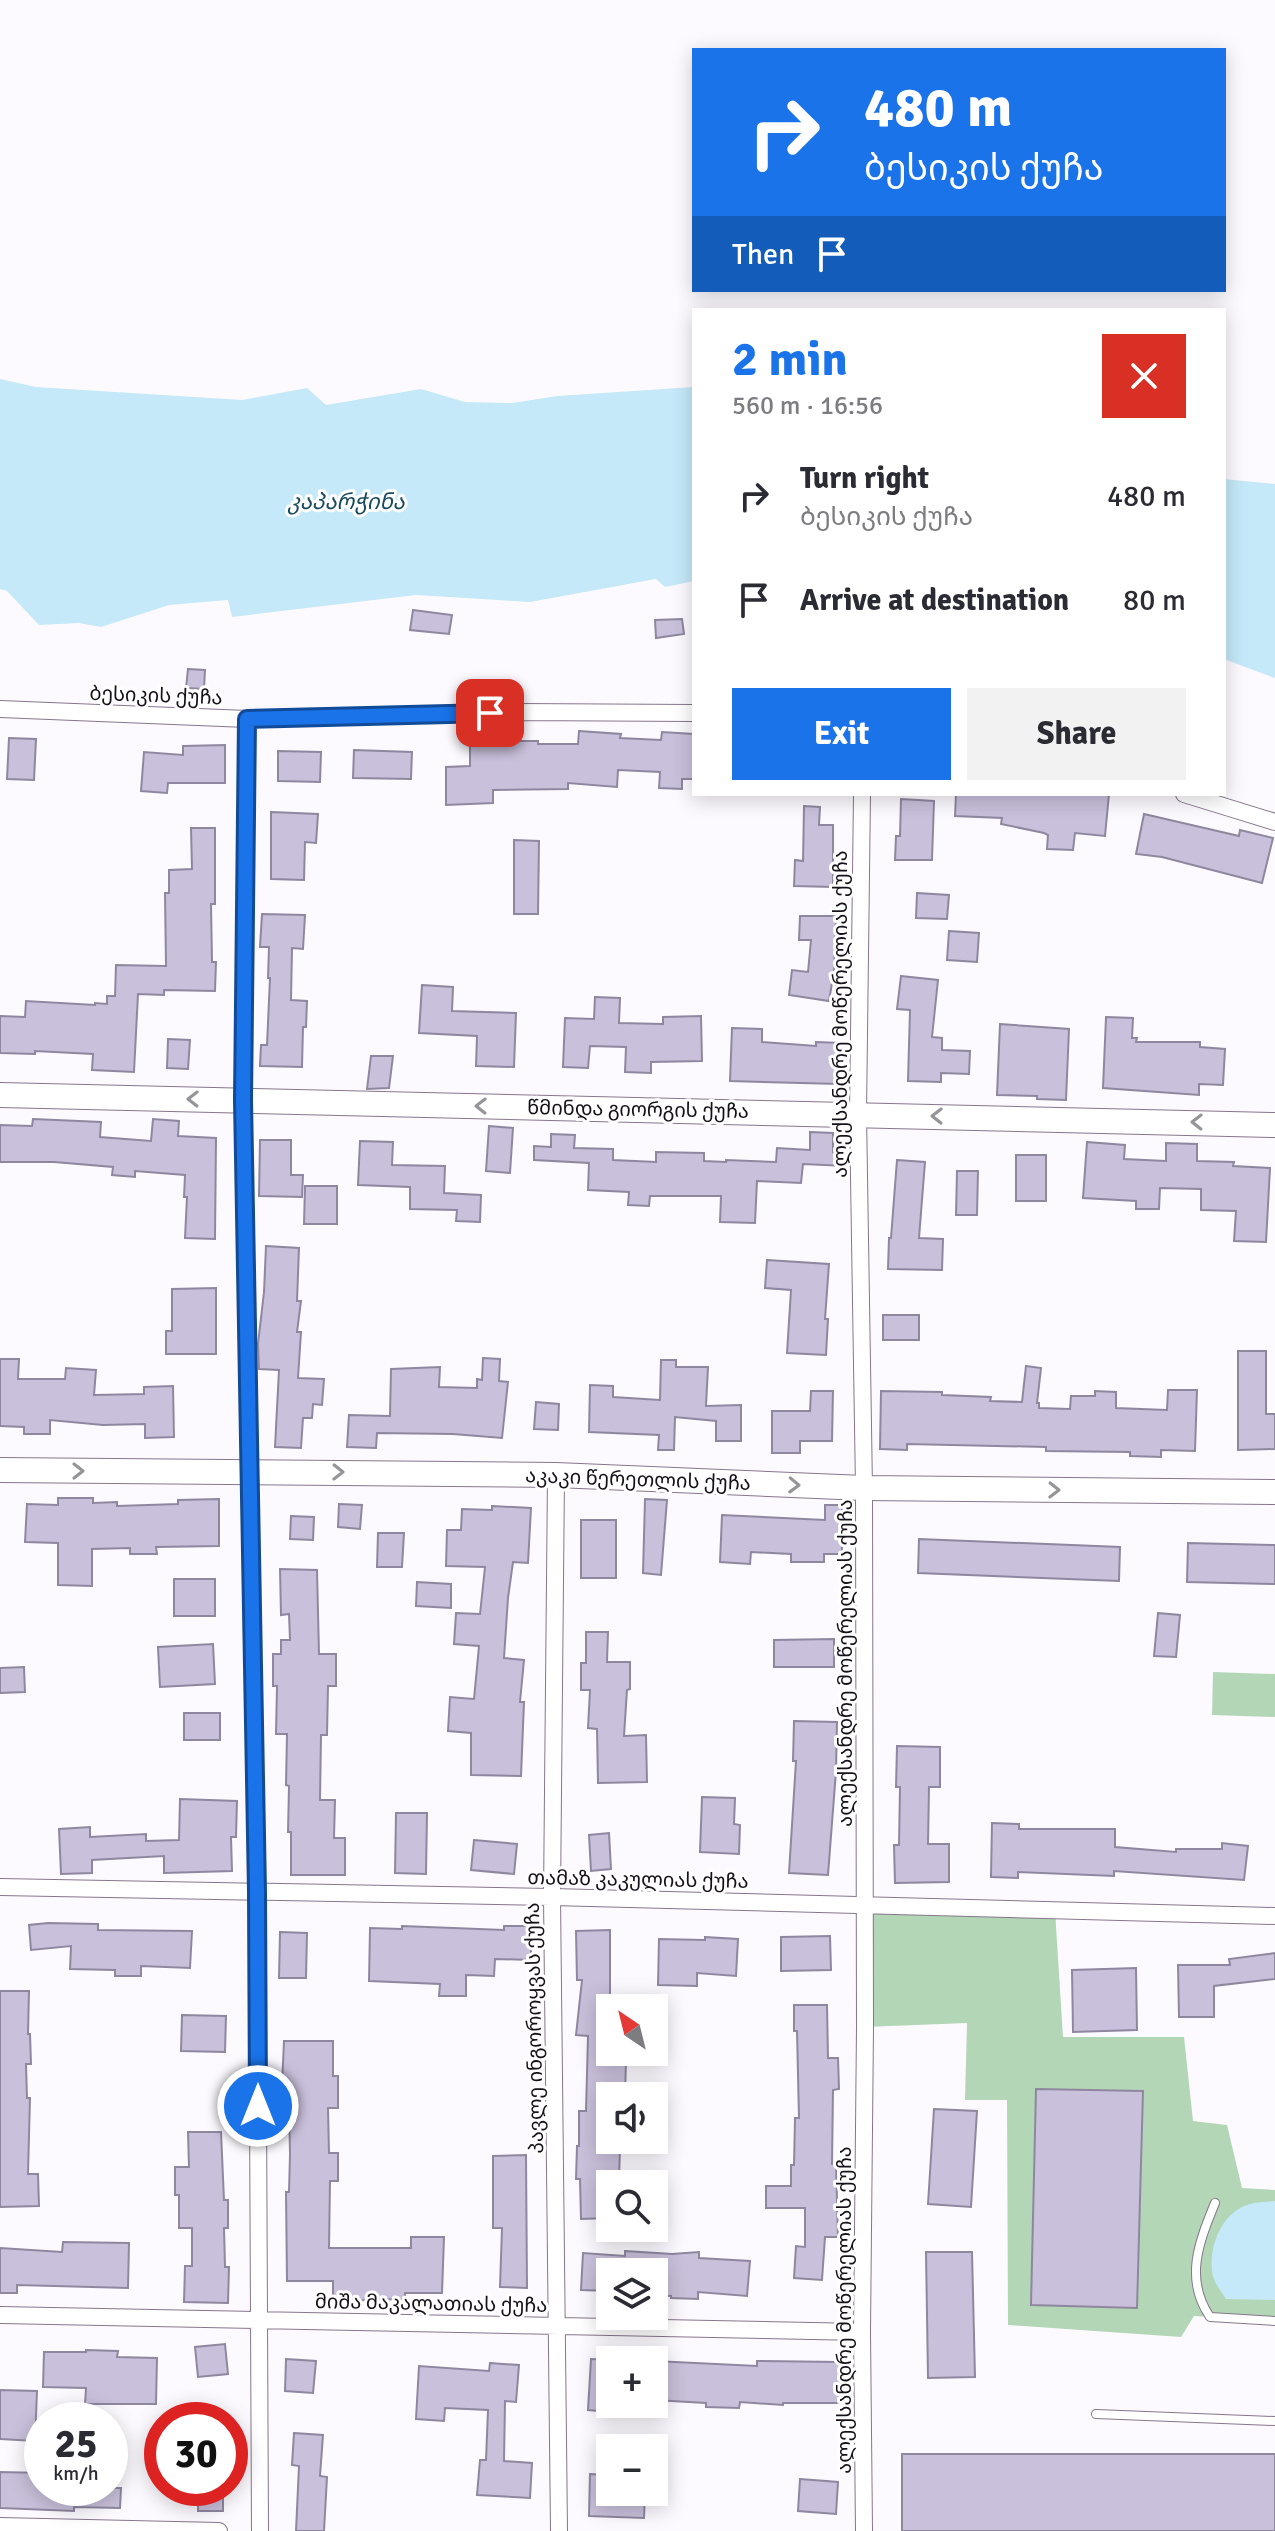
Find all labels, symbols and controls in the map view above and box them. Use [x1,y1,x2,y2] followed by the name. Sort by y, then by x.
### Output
[864,73,1012,142] text: 480 m
[732,80,836,184] icon: right
[864,146,1104,191] text: ბესიკის ქუჩა
[810,232,854,276] icon: arrive
[732,236,794,273] text: Then
[732,330,848,389] text: 2 min
[1102,334,1186,418] button: close
[732,390,883,422] text: 560 m · 16:56
[800,460,929,497] text: Turn right
[732,474,776,518] icon: right
[1107,478,1186,515] text: 480 m
[287,488,406,515] water label: კაპარჭინა
[800,501,973,533] text: ბესიკის ქუჩა
[732,578,776,622] icon: arrive
[800,582,1069,619] text: Arrive at destination
[1123,582,1186,619] text: 80 m
[456,679,524,747] pin
[89,681,223,710] street label: ბესიკის ქუჩა
[732,688,951,780] button: Exit
[967,688,1186,780] button: Share
[468,691,512,735] icon: arrive
[828,850,853,1178] street label: ალექსანდრე მოწერელიას ქუჩა
[186,1090,199,1108] one-way arrow
[527,1095,749,1124] street label: წმინდა გიორგის ქუჩა
[474,1097,487,1114] one-way arrow
[930,1107,943,1124] one-way arrow
[1190,1114,1203,1131] one-way arrow
[72,1462,85,1480] one-way arrow
[525,1463,751,1496] street label: აკაკი წერეთლის ქუჩა
[332,1464,345,1481] one-way arrow
[788,1477,801,1494] one-way arrow
[1048,1481,1061,1499] one-way arrow
[833,1499,858,1827] street label: ალექსანდრე მოწერელიას ქუჩა
[527,1865,749,1894] street label: თამაზ კაკულიას ქუჩა
[520,1902,549,2154] street label: პავლე ინგოროყვას ქუჩა
[596,1994,668,2066] north arrow
[596,1994,668,2506] map controls
[216,2064,300,2148] position arrow
[596,2082,668,2154] button: sound
[832,2146,857,2474] street label: ალექსანდრე მოწერელიას ქუჩა
[596,2170,668,2242] button: search
[596,2258,668,2330] button: layers
[315,2289,547,2318] street label: მიშა მაკალათიას ქუჩა
[596,2346,668,2418] button: +
[144,2402,248,2506] speed limit sign: 30
[54,2419,98,2469] text: 25
[596,2434,668,2506] button: −
[53,2461,99,2486] text: km/h

